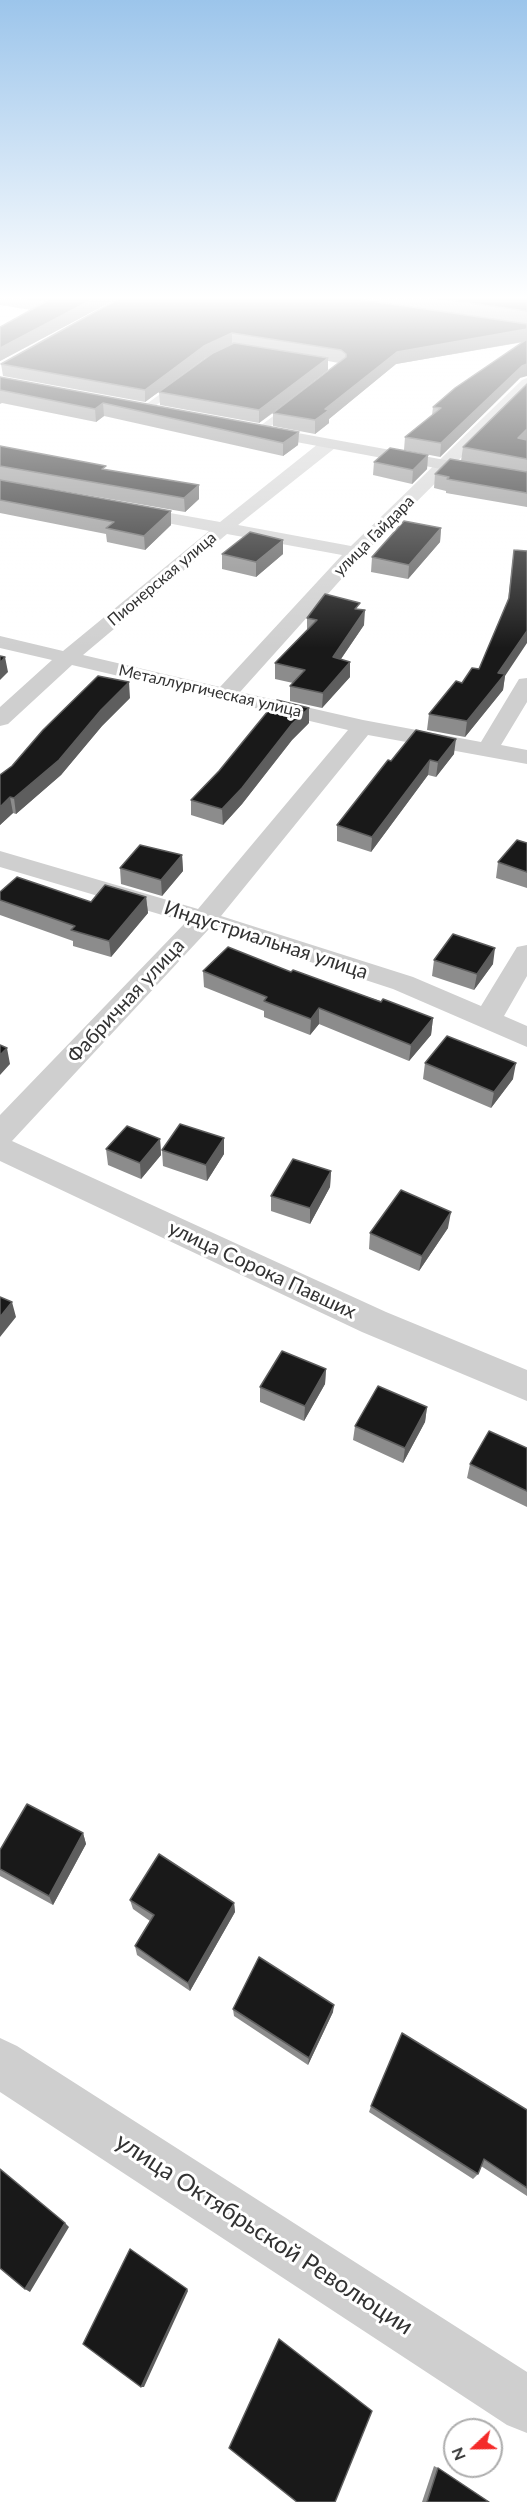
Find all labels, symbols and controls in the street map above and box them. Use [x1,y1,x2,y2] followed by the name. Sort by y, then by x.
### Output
[330,492,418,580] street label: улица Гайдара
[104,528,220,630] street label: Пионерская улица
[117,661,303,721] street label: Металлургическая улица
[161,896,371,984] street label: Индустриальная улица
[62,934,190,1068] street label: Фабричная улица
[164,1216,360,1324] street label: улица Сорока Павших
[110,2127,418,2341] street label: улица Октябрьской Революции
[443,2418,503,2478] north arrow
[447,2445,469,2463] text: N

